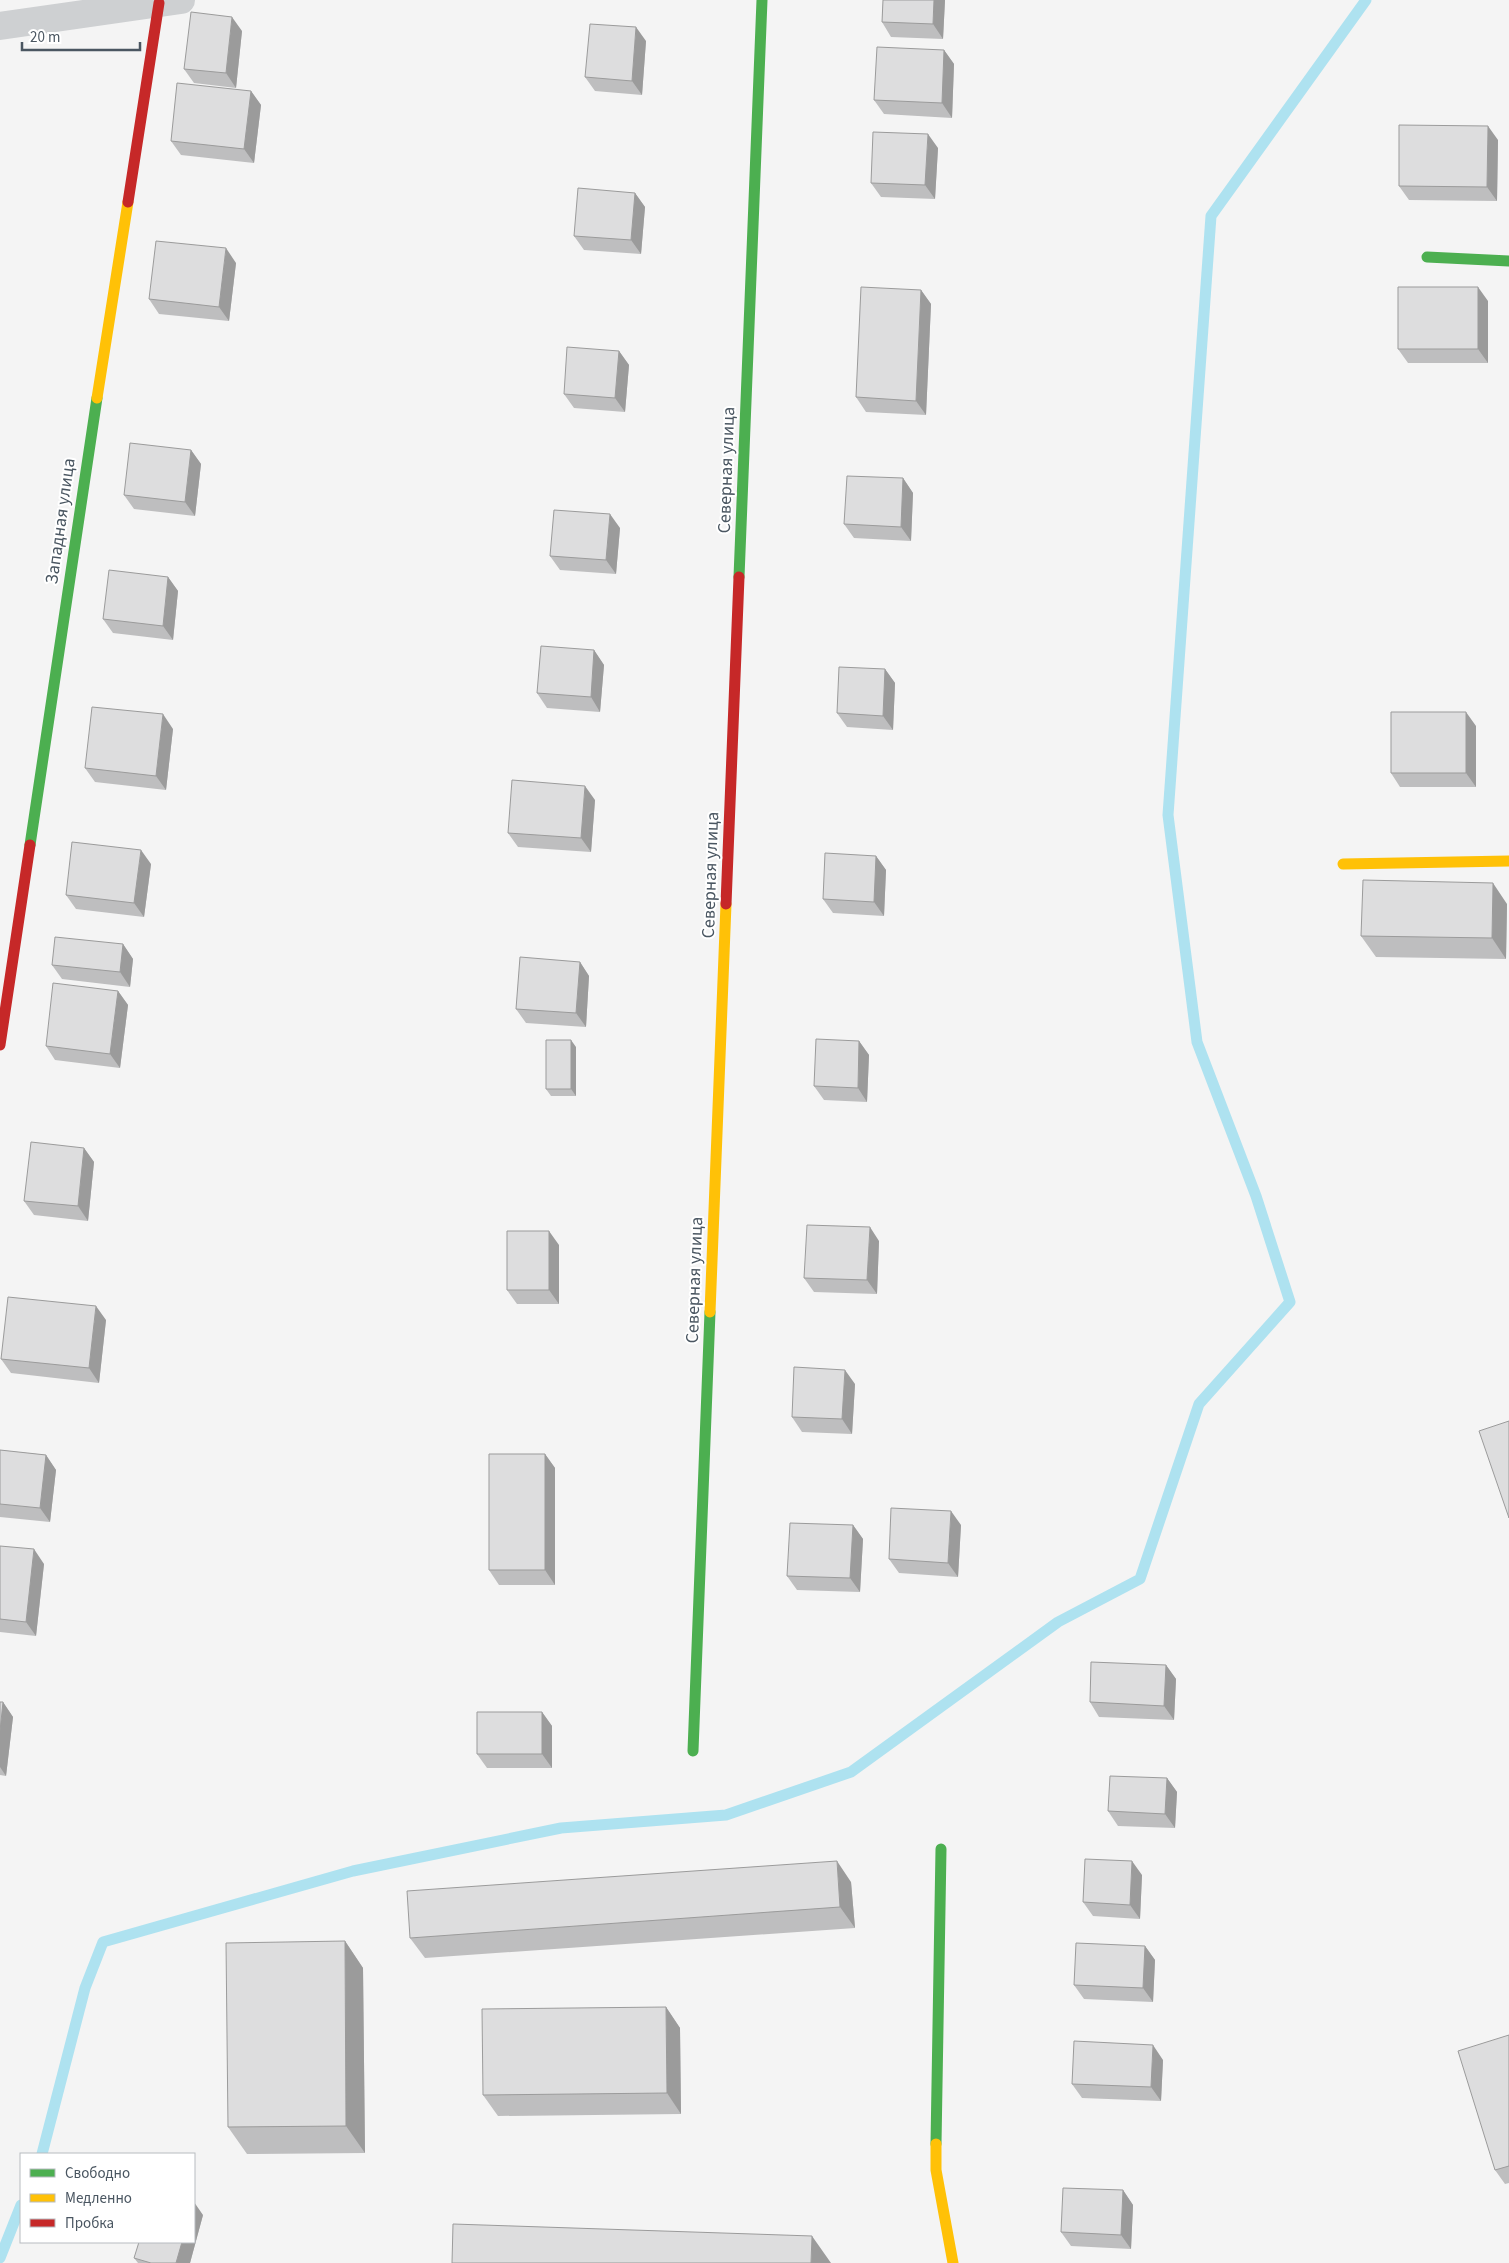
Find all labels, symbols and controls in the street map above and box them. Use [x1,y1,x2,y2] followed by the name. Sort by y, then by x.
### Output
[22,20,140,52] scale bar
[30,27,60,48] text: 20 m
[712,406,741,534] street label: Северная улица
[39,457,82,586] street label: Западная улица
[696,811,725,939] street label: Северная улица
[680,1216,709,1344] street label: Северная улица
[20,2153,195,2243] legend
[65,2163,130,2184] text: Свободно
[65,2188,132,2209] text: Медленно
[65,2213,114,2234] text: Пробка

